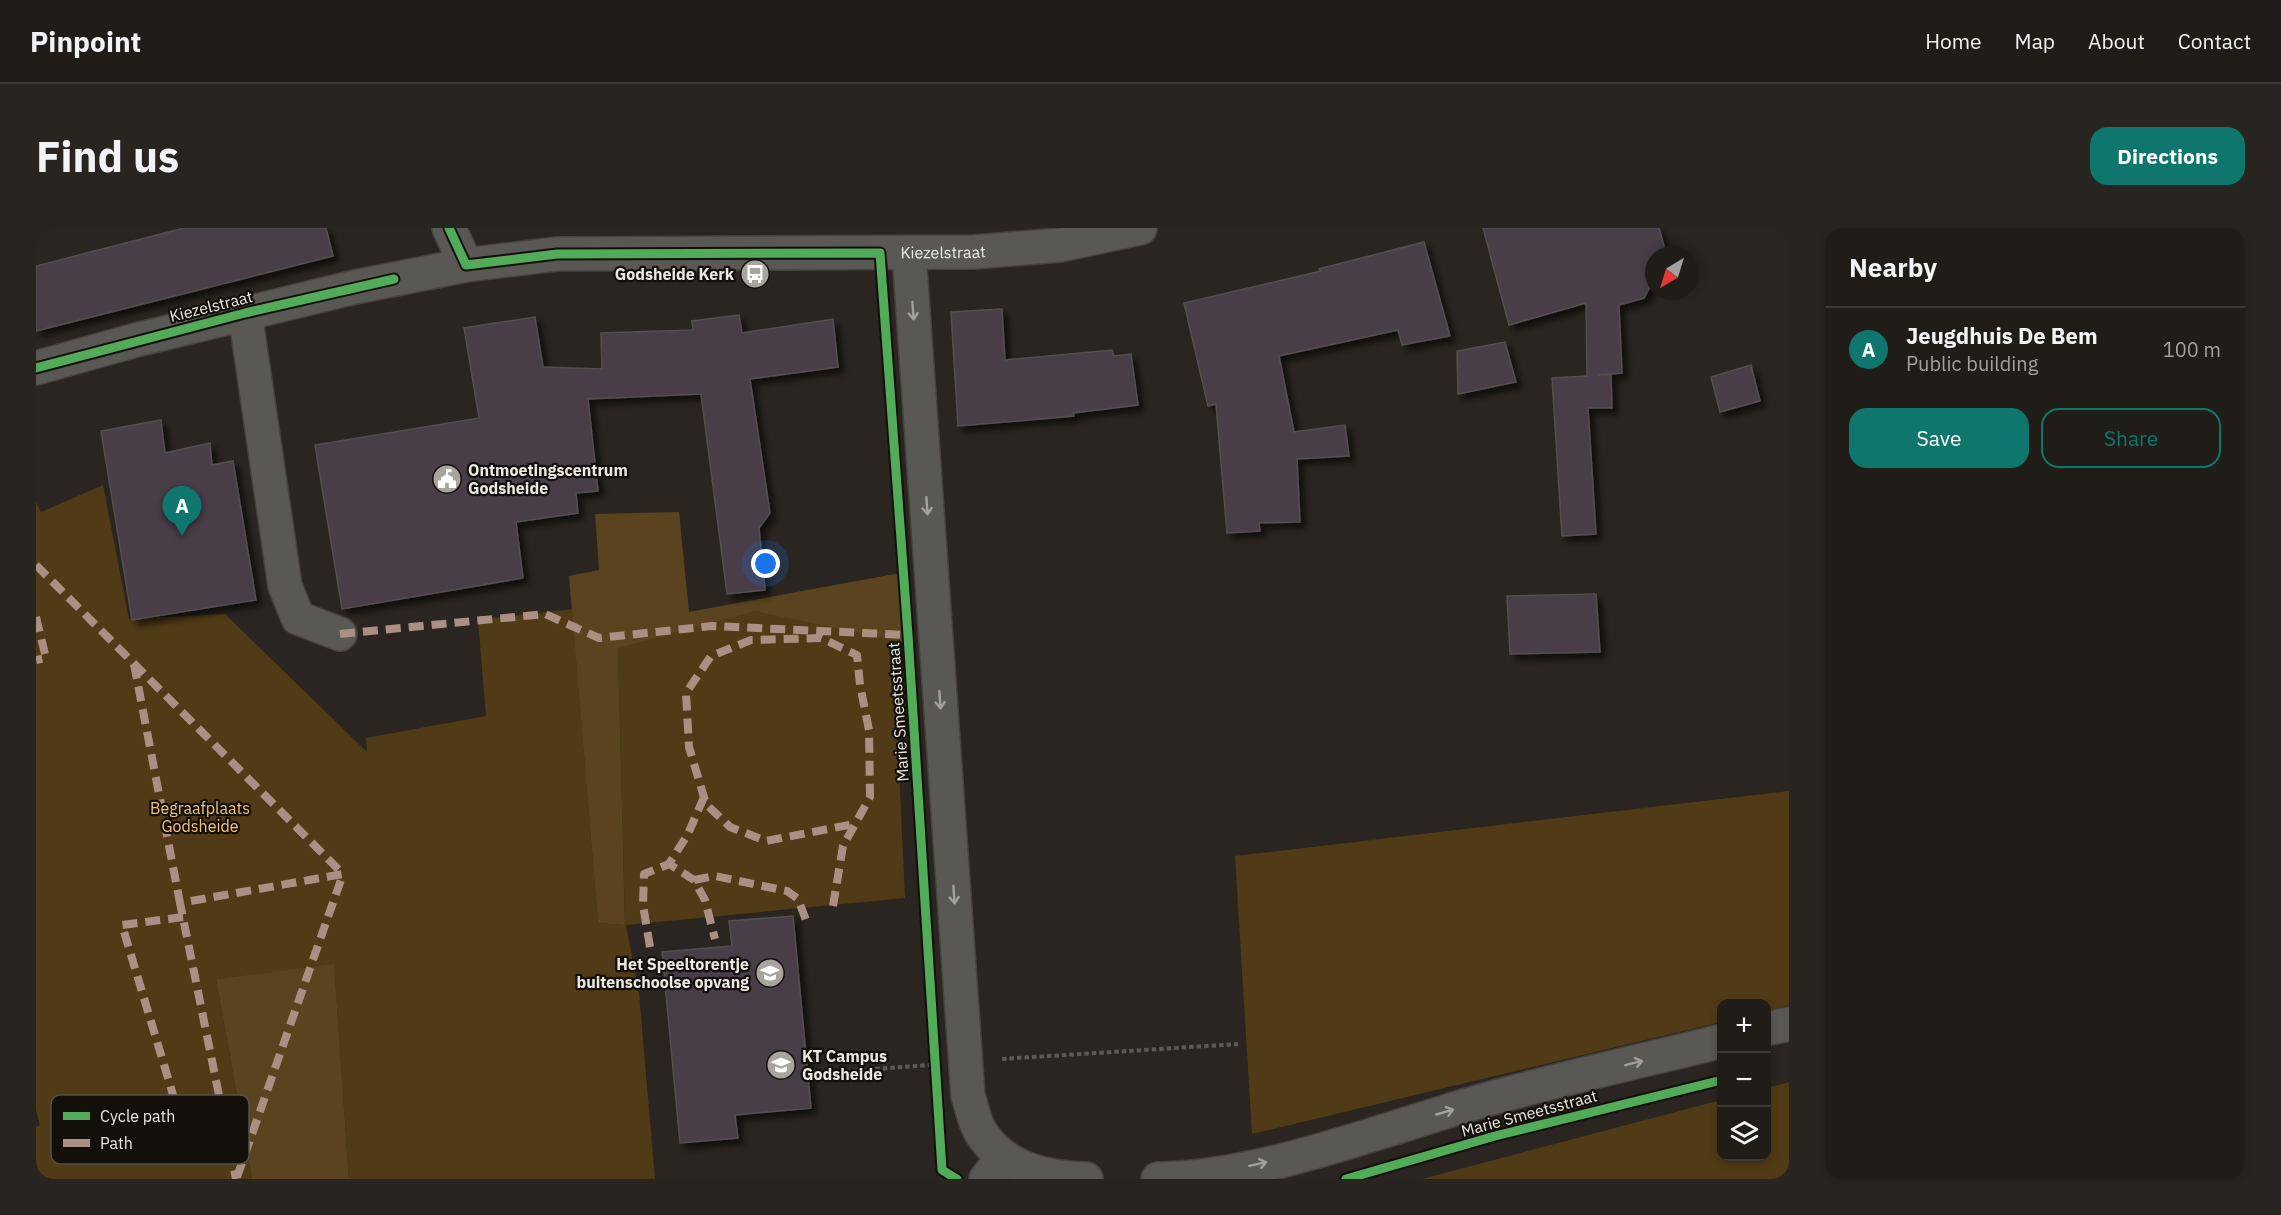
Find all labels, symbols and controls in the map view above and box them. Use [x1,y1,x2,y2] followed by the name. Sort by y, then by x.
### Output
[30,23,141,60] text: Pinpoint
[1925,27,1982,55] text: Home
[2015,27,2055,55] text: Map
[2088,27,2145,55] text: About
[2178,27,2251,55] text: Contact
[2090,127,2245,185] button: Directions
[36,129,179,184] text: Find us
[900,241,986,262] street label: Kiezelstraat
[1645,246,1699,300] north arrow
[1849,250,1937,284] text: Nearby
[739,258,771,290] bus stop icon: Godsheide Kerk
[615,264,735,284] place label: Godsheide Kerk
[167,286,255,326] street label: Kiezelstraat
[908,301,919,321] one-way arrow
[1906,321,2098,350] text: Jeugdhuis De Bem
[1862,336,1875,363] text: A
[2163,336,2221,363] text: 100 m
[1906,350,2038,377] text: Public building
[1849,408,2029,468] button: Save
[2041,408,2221,468] button: Share
[468,460,628,498] place label: Ontmoetingscentrum Godsheide
[431,463,463,495] public building icon: Ontmoetingscentrum Godsheide
[162,486,202,536] pin: A
[921,495,932,515] one-way arrow
[751,549,780,578] your location
[883,642,913,782] street label: Marie Smeetsstraat
[935,690,946,710] one-way arrow
[150,798,250,836] park label: Begraafplaats Godsheide
[948,884,959,904] one-way arrow
[576,954,749,992] place label: Het Speeltorentje buitenschoolse opvang
[754,957,786,989] school or university icon: Het Speeltorentje buitenschoolse opvang
[1717,999,1771,1161] map controls
[1717,999,1771,1053] button: +
[802,1046,887,1084] place label: KT Campus Godsheide
[765,1049,797,1081] school or university icon: KT Campus Godsheide
[1717,1053,1771,1107] button: −
[1624,1056,1643,1068] one-way arrow
[1459,1085,1599,1141] street label: Marie Smeetsstraat
[51,1095,249,1164] legend
[100,1106,175,1126] text: Cycle path
[1435,1106,1454,1117] one-way arrow
[1717,1107,1771,1161] button: layers
[100,1133,133,1153] text: Path
[1247,1158,1267,1169] one-way arrow

